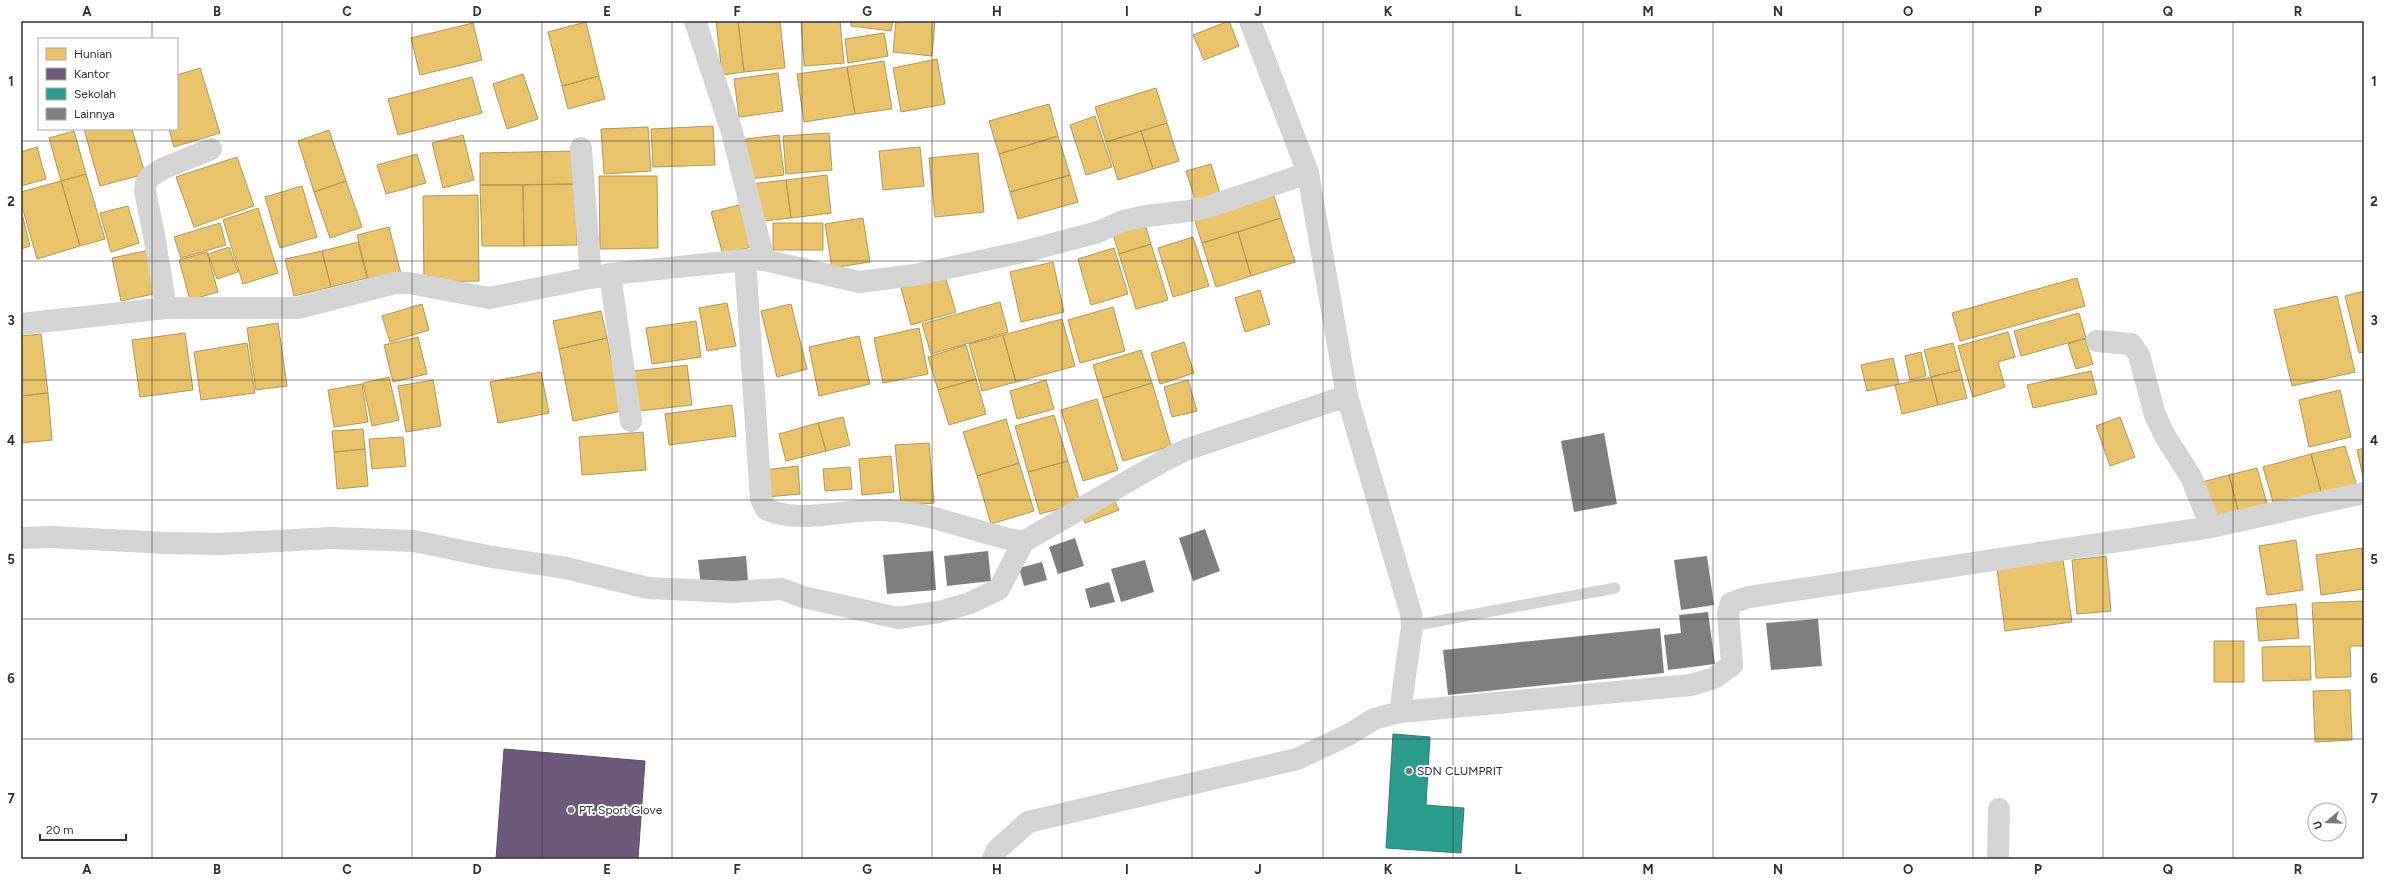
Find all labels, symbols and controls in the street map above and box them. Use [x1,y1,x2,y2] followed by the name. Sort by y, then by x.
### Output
[82,4,92,19] text: A
[213,4,221,19] text: B
[342,4,352,19] text: C
[472,4,482,19] text: D
[603,4,611,19] text: E
[733,4,741,19] text: F
[862,4,872,19] text: G
[992,4,1002,19] text: H
[1125,4,1129,19] text: I
[1254,4,1262,19] text: J
[1384,4,1393,19] text: K
[1515,4,1522,19] text: L
[1642,4,1654,19] text: M
[1773,4,1783,19] text: N
[1903,4,1913,19] text: O
[2034,4,2042,19] text: P
[2163,4,2173,19] text: Q
[2294,4,2303,19] text: R
[38,38,178,130] legend
[74,47,112,61] text: Hunian
[74,67,110,81] text: Kantor
[8,74,14,89] text: 1
[2371,74,2377,89] text: 1
[74,87,116,101] text: Sekolah
[74,107,115,121] text: Lainnya
[7,194,15,209] text: 2
[2370,194,2378,209] text: 2
[7,313,15,328] text: 3
[2370,313,2378,328] text: 3
[7,433,15,448] text: 4
[2370,433,2378,448] text: 4
[7,552,15,567] text: 5
[2370,552,2378,567] text: 5
[7,671,15,686] text: 6
[2370,671,2378,686] text: 6
[1417,764,1503,778] place label: SDN CLUMPRIT
[1404,766,1414,776] marker: SDN CLUMPRIT
[7,791,15,806] text: 7
[2370,791,2378,806] text: 7
[2307,802,2347,842] north arrow
[579,803,663,817] place label: PT. Sport Glove
[566,805,576,815] marker: PT. Sport Glove
[40,816,126,842] scale bar
[2311,819,2325,831] text: U
[46,823,74,837] text: 20 m
[82,862,92,877] text: A
[213,862,221,877] text: B
[342,862,352,877] text: C
[472,862,482,877] text: D
[603,862,611,877] text: E
[733,862,741,877] text: F
[862,862,872,877] text: G
[992,862,1002,877] text: H
[1125,862,1129,877] text: I
[1254,862,1262,877] text: J
[1384,862,1393,877] text: K
[1515,862,1522,877] text: L
[1642,862,1654,877] text: M
[1773,862,1783,877] text: N
[1903,862,1913,877] text: O
[2034,862,2042,877] text: P
[2163,862,2173,877] text: Q
[2294,862,2303,877] text: R

